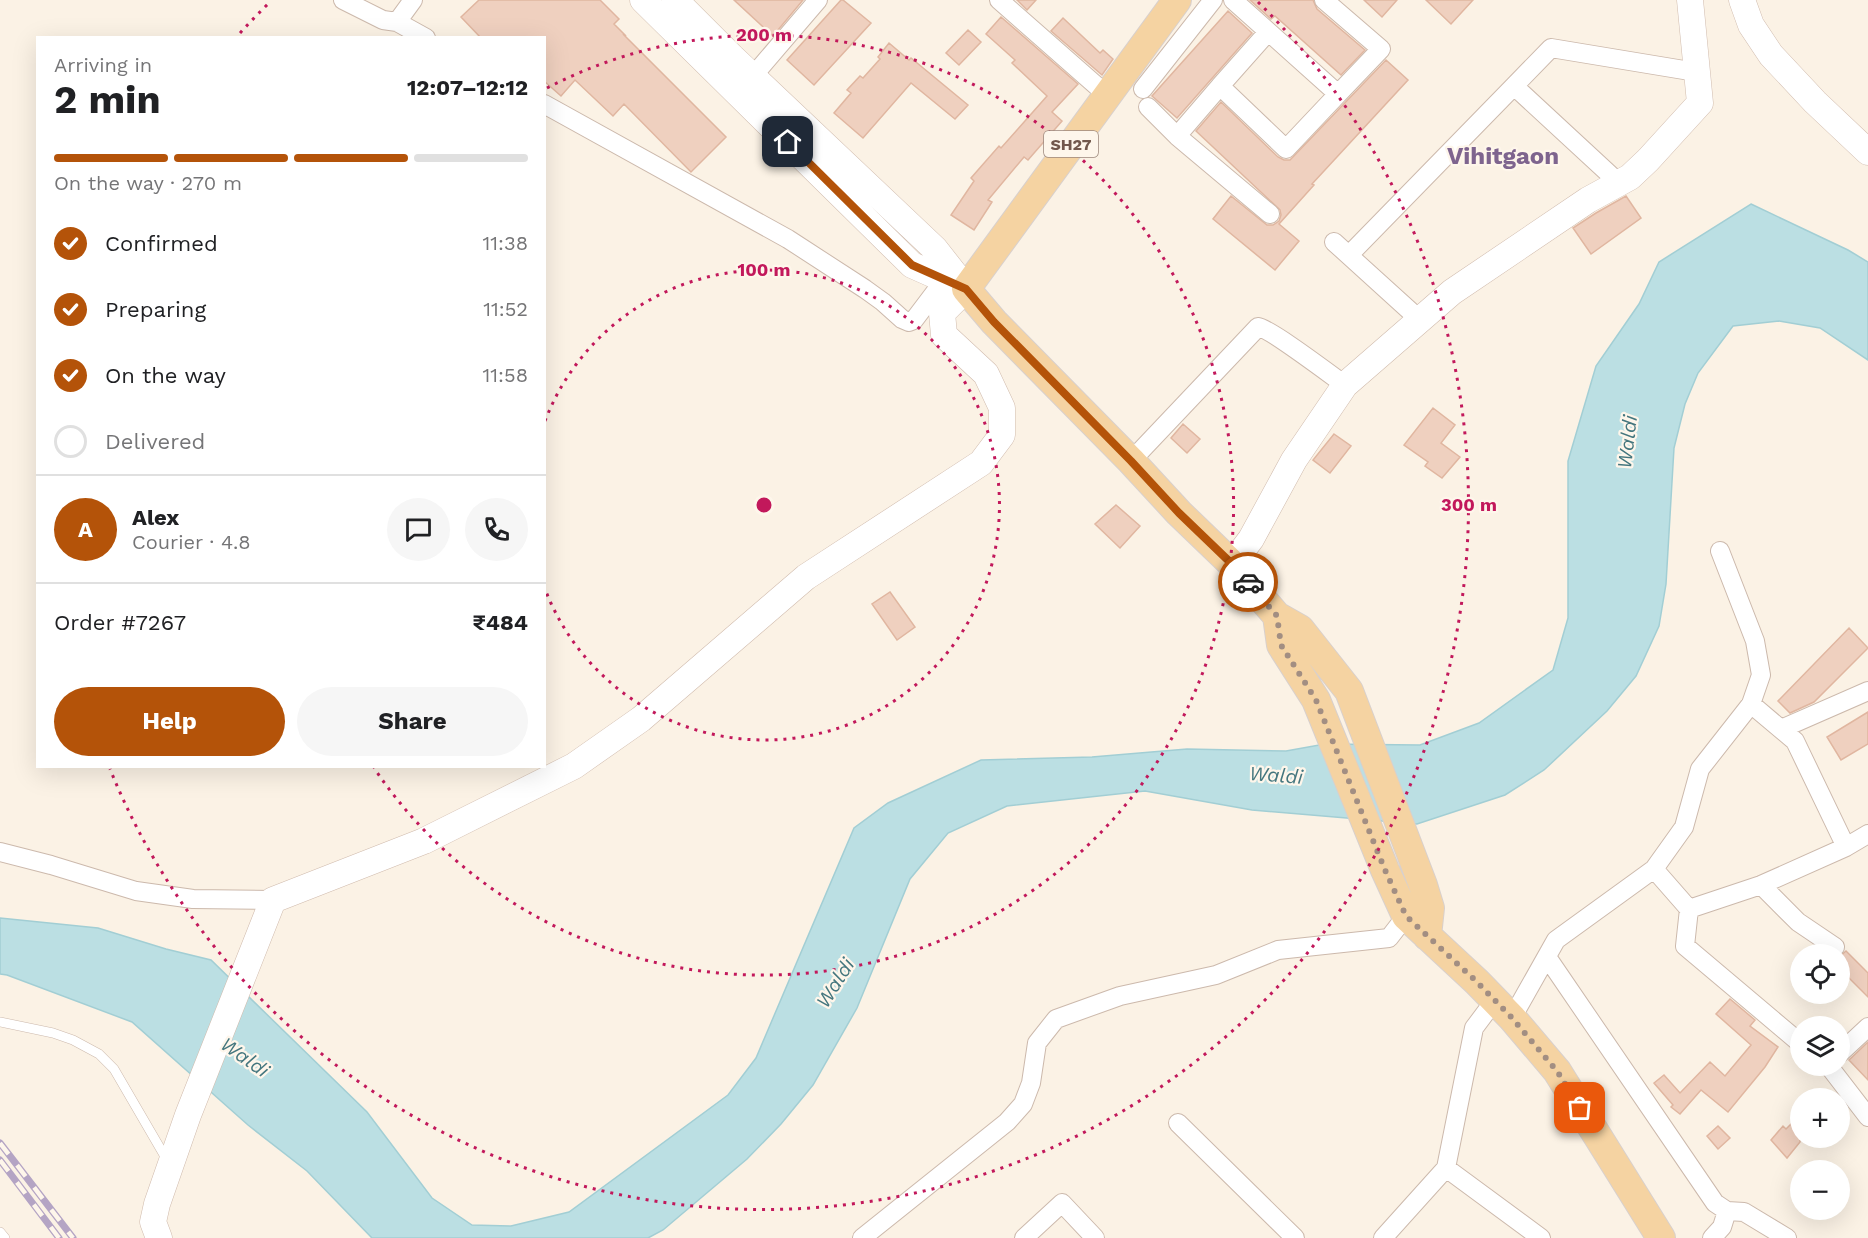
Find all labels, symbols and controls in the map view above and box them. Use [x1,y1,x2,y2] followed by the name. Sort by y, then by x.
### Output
[736,24,792,45] text: 200 m
[54,53,152,77] text: Arriving in
[407,75,528,100] text: 12:07–12:12
[54,77,161,122] text: 2 min
[762,116,813,167] pin
[771,125,804,158] icon: home
[1044,131,1098,157] road number: SH27
[1447,142,1559,170] district label: Vihitgaon
[54,171,242,195] text: On the way · 270 m
[54,227,87,260] icon: check
[105,231,218,256] text: Confirmed
[483,231,528,255] text: 11:38
[737,259,791,280] text: 100 m
[54,293,87,326] icon: check
[105,297,206,322] text: Preparing
[483,297,528,321] text: 11:52
[54,359,87,392] icon: check
[105,363,226,388] text: On the way
[483,363,528,387] text: 11:58
[1612,413,1642,470] water label: Waldi
[105,429,205,454] text: Delivered
[1441,494,1497,515] text: 300 m
[754,495,774,515] centre of rings
[387,498,450,561] button: chat
[465,498,528,561] button: phone
[132,505,179,530] text: Alex
[78,517,93,542] text: A
[132,530,251,554] text: Courier · 4.8
[1218,552,1278,612] courier
[1232,566,1265,599] icon: car
[54,610,186,635] text: Order #7267
[473,610,528,635] text: ₹484
[54,687,285,756] button: Help
[297,687,528,756] button: Share
[1248,761,1305,789] water label: Waldi
[1790,944,1850,1220] map controls
[1790,944,1850,1004] button: locate
[811,953,860,1012] water label: Waldi
[1790,1016,1850,1076] button: layers
[216,1032,275,1083] water label: Waldi
[1554,1082,1605,1133] pin
[1790,1088,1850,1148] button: +
[1563,1091,1596,1124] icon: bag
[1790,1160,1850,1220] button: −

